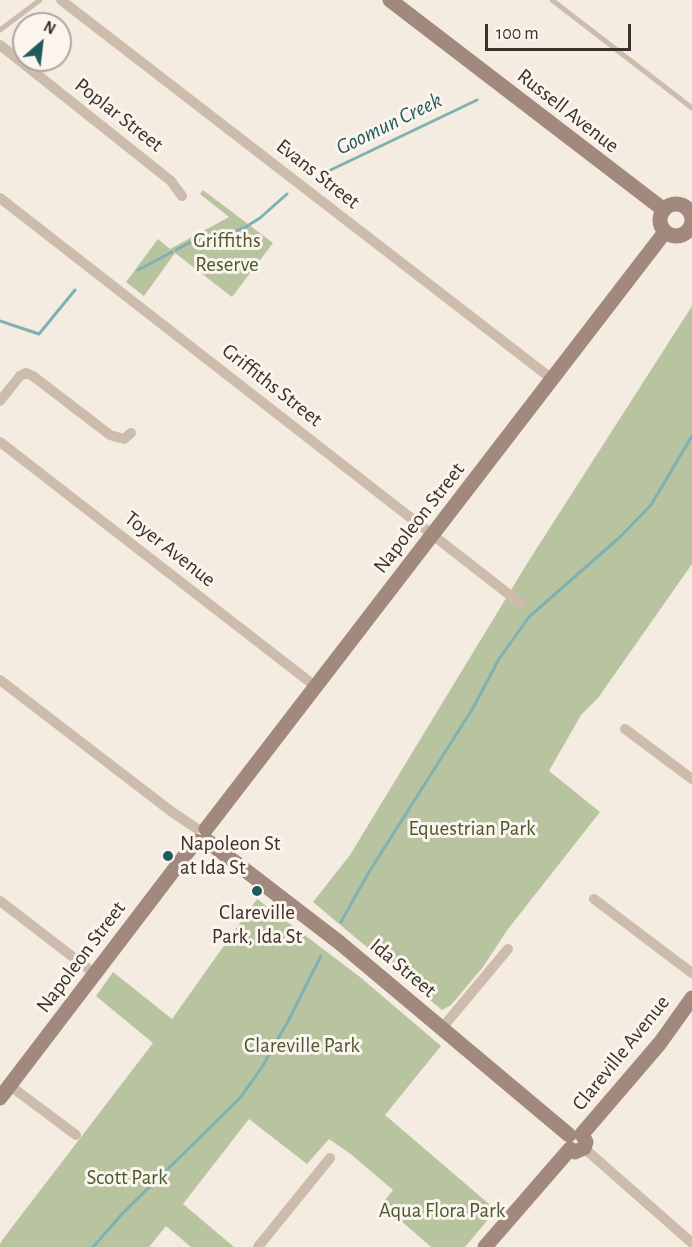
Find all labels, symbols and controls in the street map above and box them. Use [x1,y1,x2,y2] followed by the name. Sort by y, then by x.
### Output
[12,12,72,72] north arrow
[488,12,634,50] scale bar
[41,18,58,38] text: N
[496,25,539,43] text: 100 m
[512,63,624,159] street label: Russell Avenue
[70,73,168,157] street label: Poplar Street
[332,87,446,161] water label: Goomun Creek
[271,134,365,214] street label: Evans Street
[193,228,261,278] park label: Griffiths Reserve
[217,338,327,432] street label: Griffiths Street
[368,458,470,578] street label: Napoleon Street
[119,506,221,592] street label: Toyer Avenue
[408,816,536,842] park label: Equestrian Park
[180,831,281,881] place label: Napoleon St at Ida St
[161,849,175,863] marker: Napoleon St at Ida St
[250,884,264,898] marker: Clareville Park, Ida St
[31,896,131,1018] street label: Napoleon Street
[212,900,302,950] place label: Clareville Park, Ida St
[365,933,441,1003] street label: Ida Street
[567,990,675,1116] street label: Clareville Avenue
[244,1033,360,1059] park label: Clareville Park
[87,1165,167,1191] park label: Scott Park
[379,1198,505,1224] park label: Aqua Flora Park

